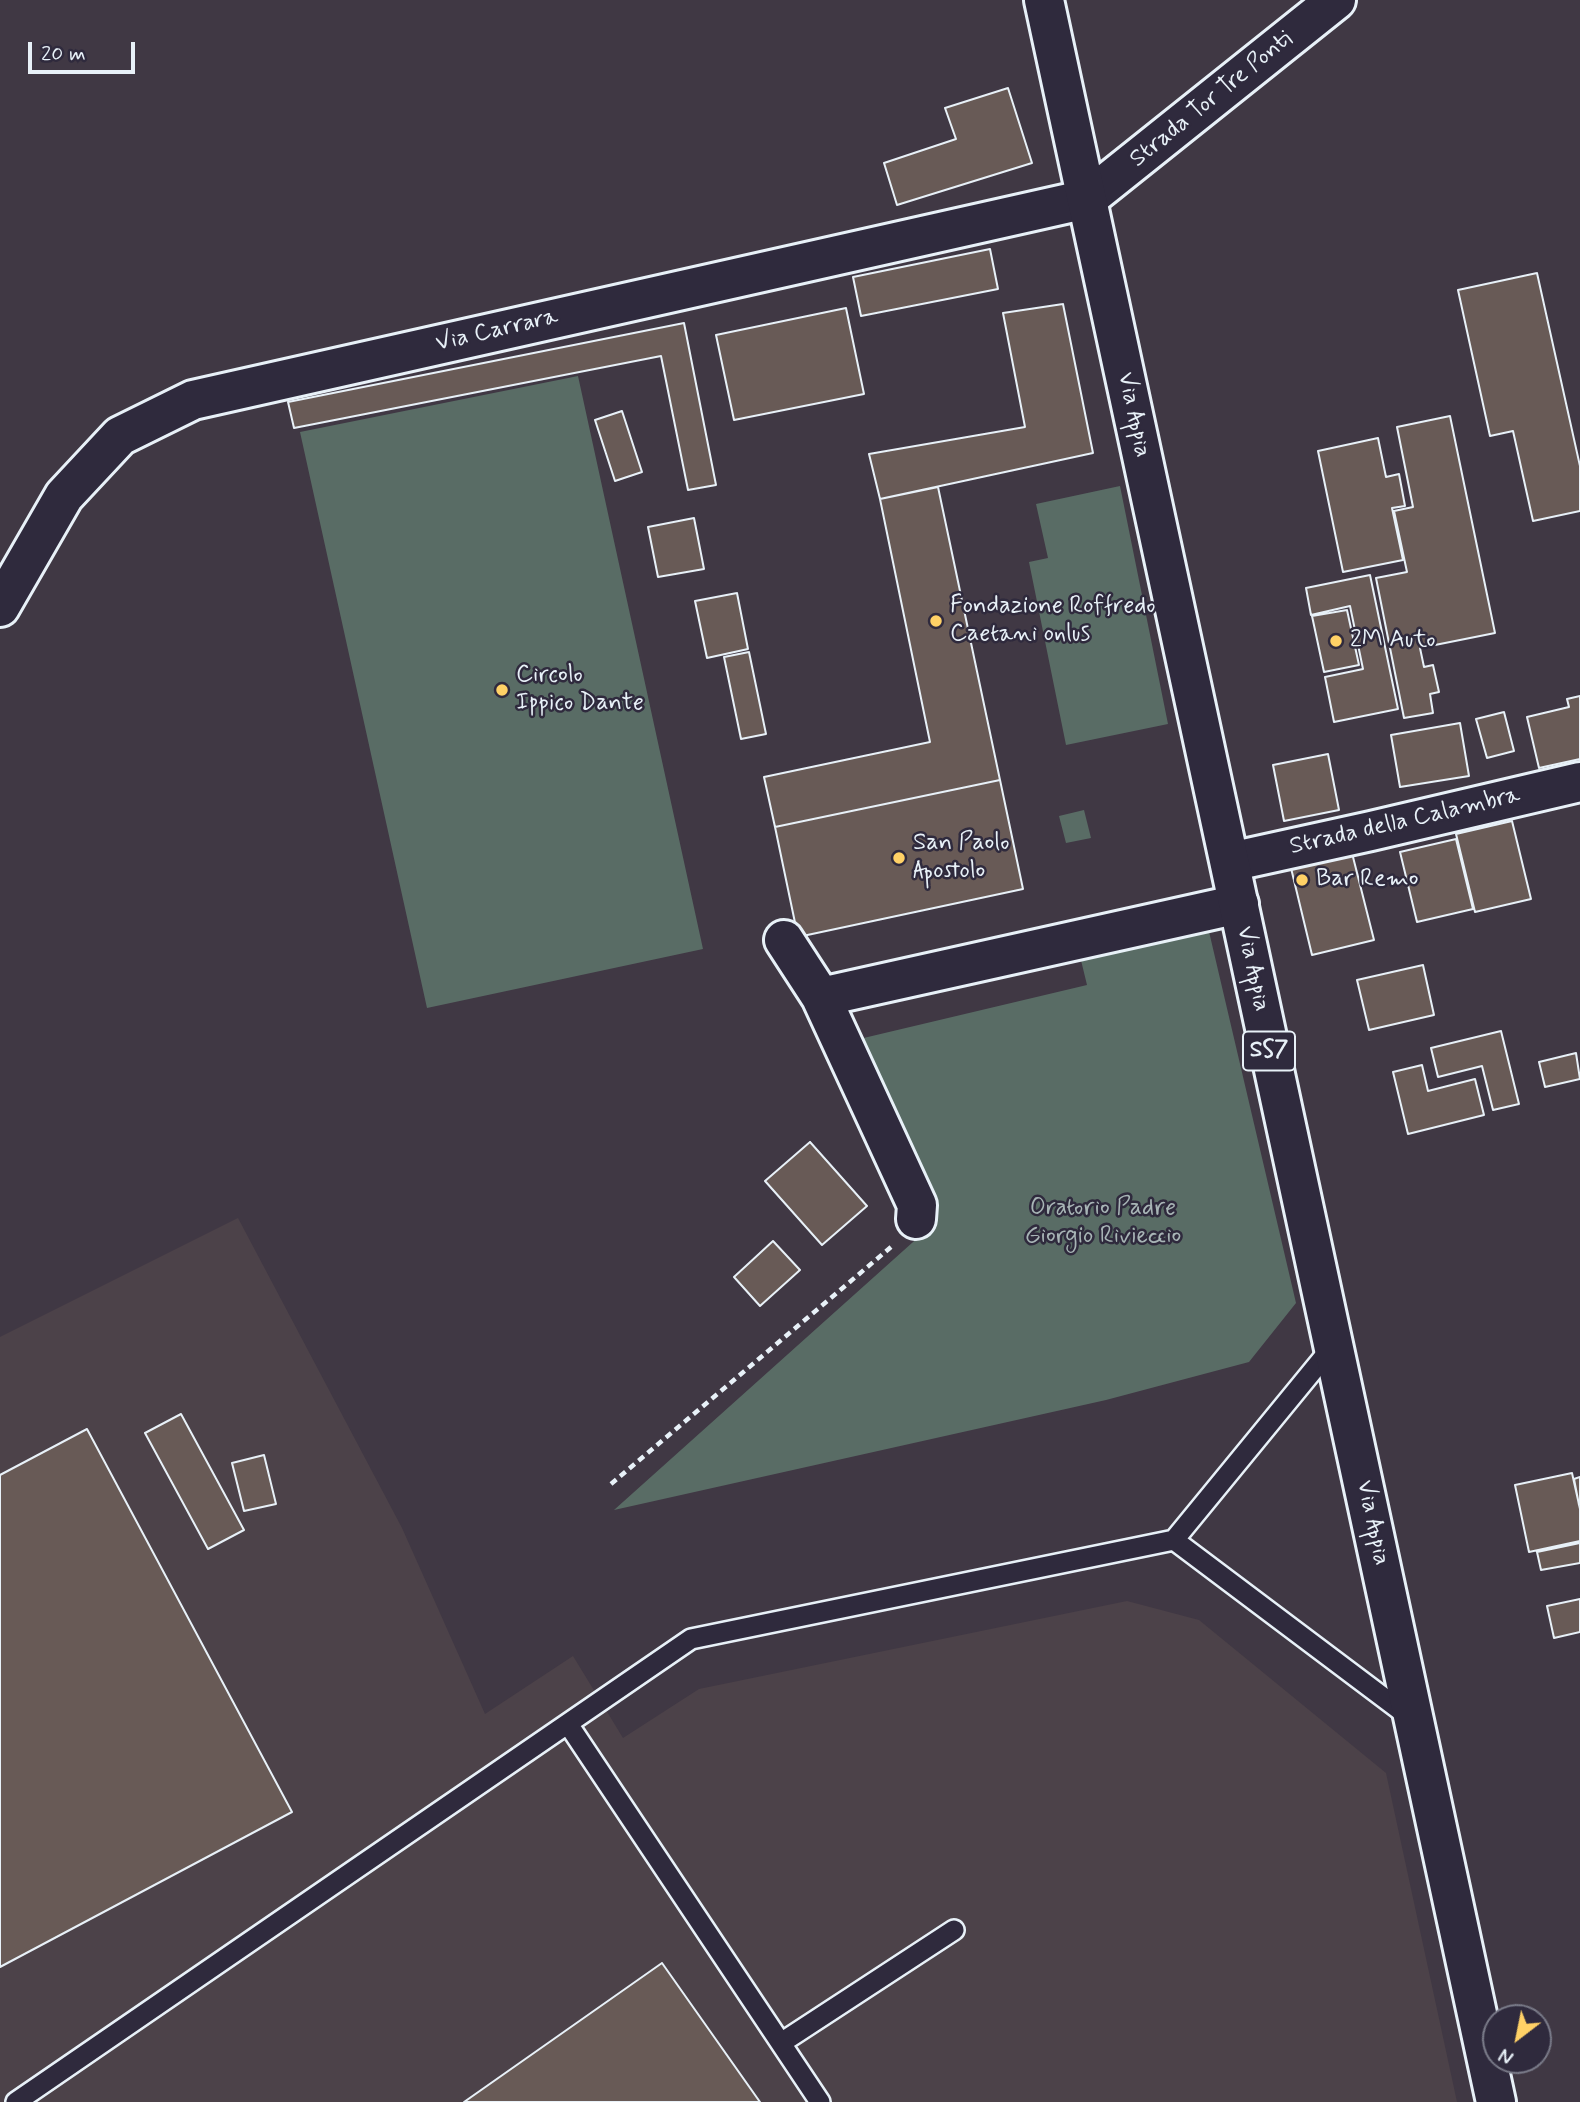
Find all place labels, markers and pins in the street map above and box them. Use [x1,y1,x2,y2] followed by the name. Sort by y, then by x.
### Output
[950,593,1156,649] place label: Fondazione Roffredo Caetani onlus
[928,613,944,629] marker: Fondazione Roffredo Caetani onlus
[1350,627,1435,655] place label: 2M Auto
[1328,633,1344,649] marker: 2M Auto
[516,662,644,718] place label: Circolo Ippico Dante
[494,682,510,698] marker: Circolo Ippico Dante
[913,830,1009,886] place label: San Paolo Apostolo
[891,850,907,866] marker: San Paolo Apostolo
[1316,866,1418,894] place label: Bar Remo
[1294,872,1310,888] marker: Bar Remo

